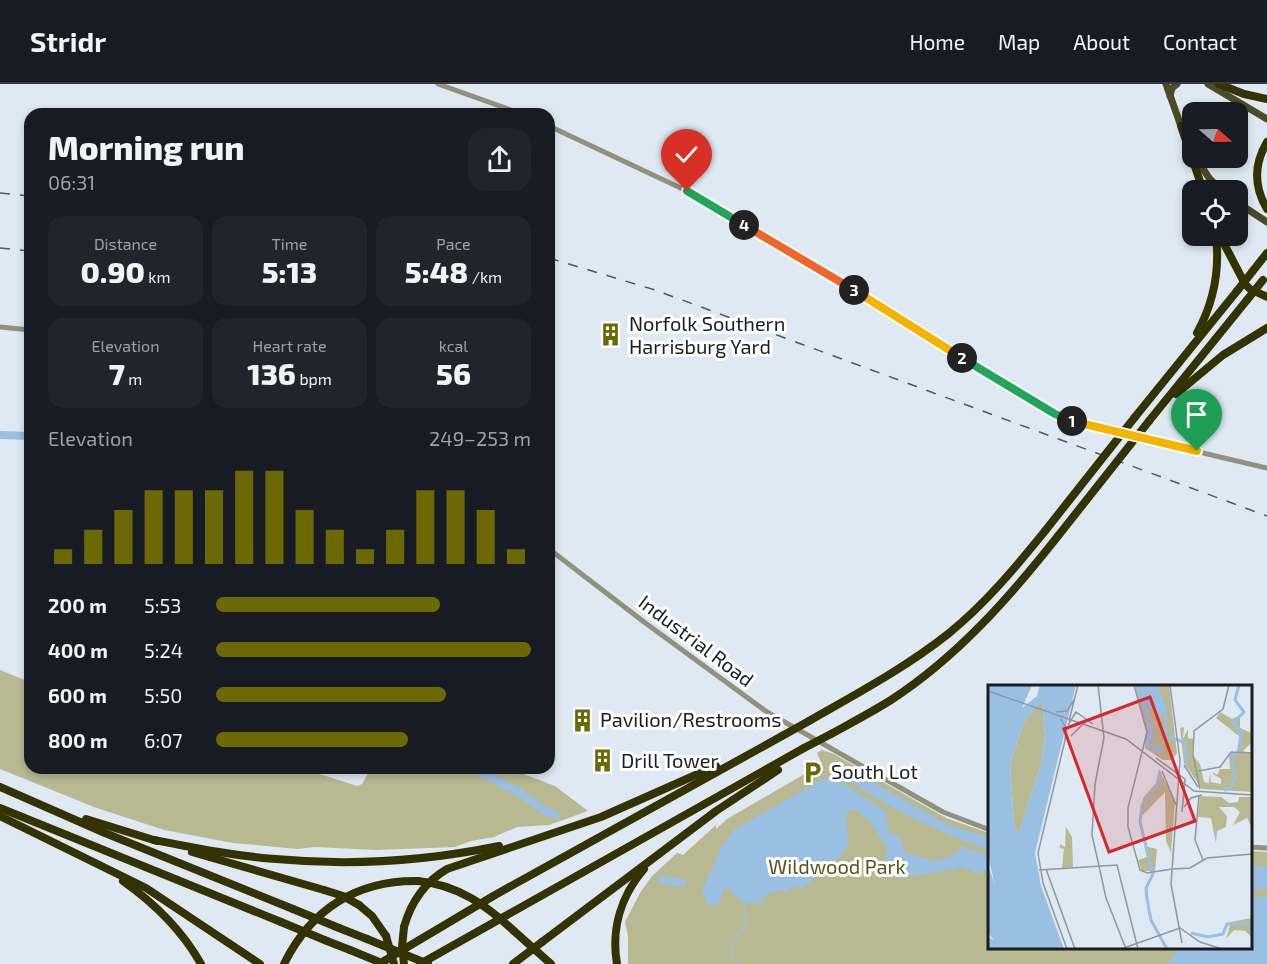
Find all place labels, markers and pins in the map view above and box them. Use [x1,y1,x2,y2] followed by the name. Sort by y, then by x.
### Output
[661,129,712,191] pin
[729,210,759,240] pin: 4
[839,275,869,305] pin: 3
[629,311,785,358] place label: Norfolk Southern Harrisburg Yard
[598,322,624,348] building icon: Norfolk Southern Harrisburg Yard
[947,343,977,373] pin: 2
[1171,389,1222,451] pin
[1057,406,1087,436] pin: 1
[569,707,595,733] building icon: Pavilion/Restrooms
[600,707,781,731] place label: Pavilion/Restrooms
[590,748,616,774] building icon: Drill Tower
[621,748,719,772] place label: Drill Tower
[800,759,826,785] parking icon: South Lot
[831,759,918,783] place label: South Lot

